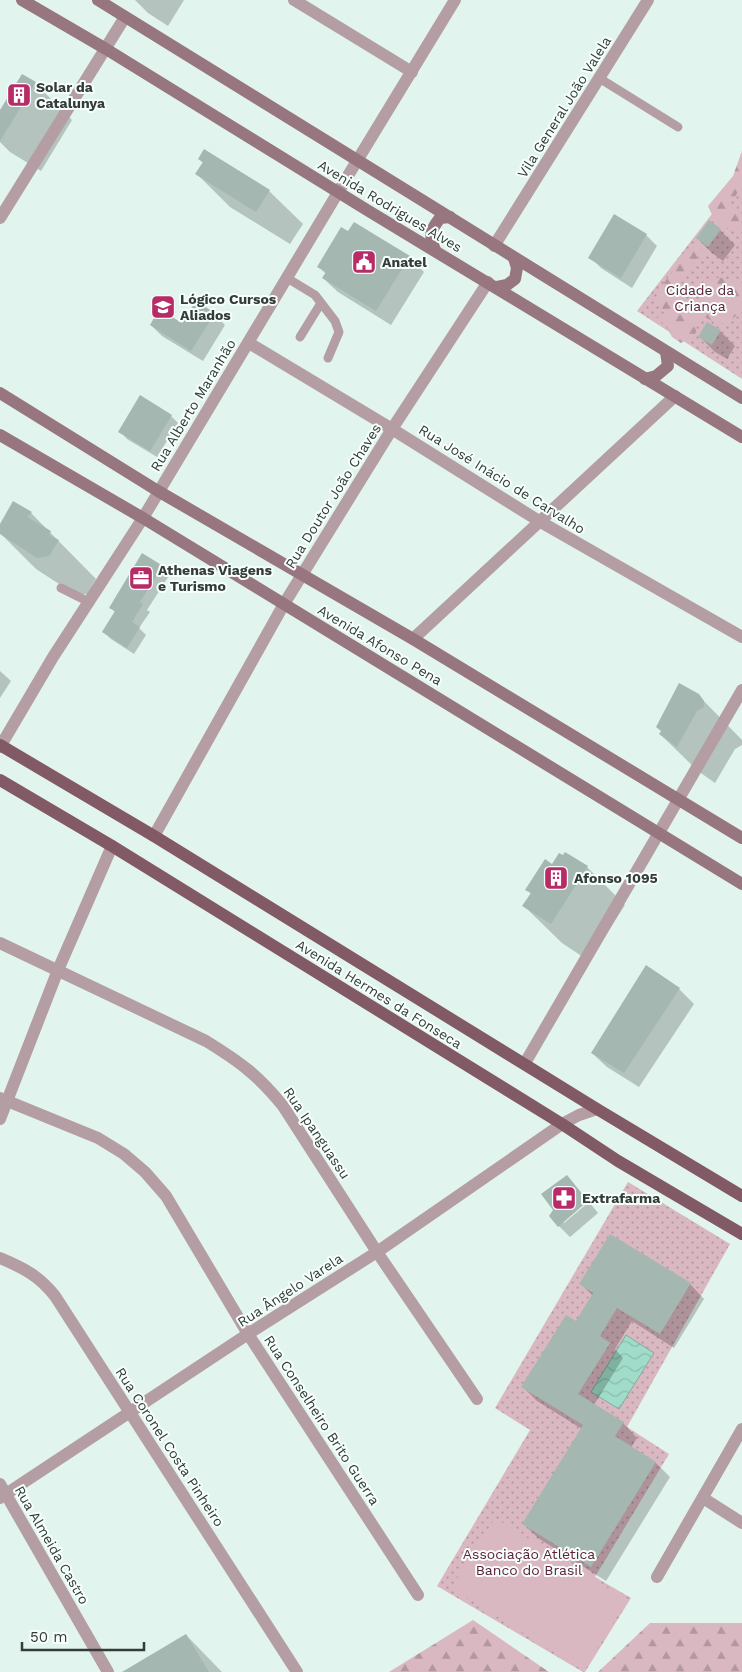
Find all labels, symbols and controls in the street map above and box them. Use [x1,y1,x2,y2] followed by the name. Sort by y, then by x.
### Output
[514,33,614,181] street label: Vila General João Valela
[36,79,106,111] place label: Solar da Catalunya
[6,82,32,108] building icon: Solar da Catalunya
[315,157,465,255] street label: Avenida Rodrigues Alves
[351,249,377,275] public building icon: Anatel
[382,254,427,270] place label: Anatel
[666,282,734,314] park label: Cidade da Criança
[180,291,277,323] place label: Lógico Cursos Aliados
[150,294,176,320] school or university icon: Lógico Cursos Aliados
[147,336,239,474] street label: Rua Alberto Maranhão
[282,421,384,571] street label: Rua Doutor João Chaves
[416,421,588,537] street label: Rua José Inácio de Carvalho
[158,562,272,594] place label: Athenas Viagens e Turismo
[128,565,154,591] office icon: Athenas Viagens e Turismo
[315,602,445,688] street label: Avenida Afonso Pena
[543,865,569,891] building icon: Afonso 1095
[574,870,658,886] place label: Afonso 1095
[293,936,465,1052] street label: Avenida Hermes da Fonseca
[280,1084,354,1182] street label: Rua Ipanguassu
[551,1185,577,1211] pharmacy icon: Extrafarma
[582,1190,661,1206] place label: Extrafarma
[234,1250,346,1330] street label: Rua Ângelo Varela
[261,1332,383,1508] street label: Rua Conselheiro Brito Guerra
[113,1365,227,1529] street label: Rua Coronel Costa Pinheiro
[12,1483,92,1607] street label: Rua Almeida Castro
[463,1546,595,1578] park label: Associação Atlética Banco do Brasil
[22,1620,145,1652] scale bar
[30,1628,67,1646] text: 50 m

